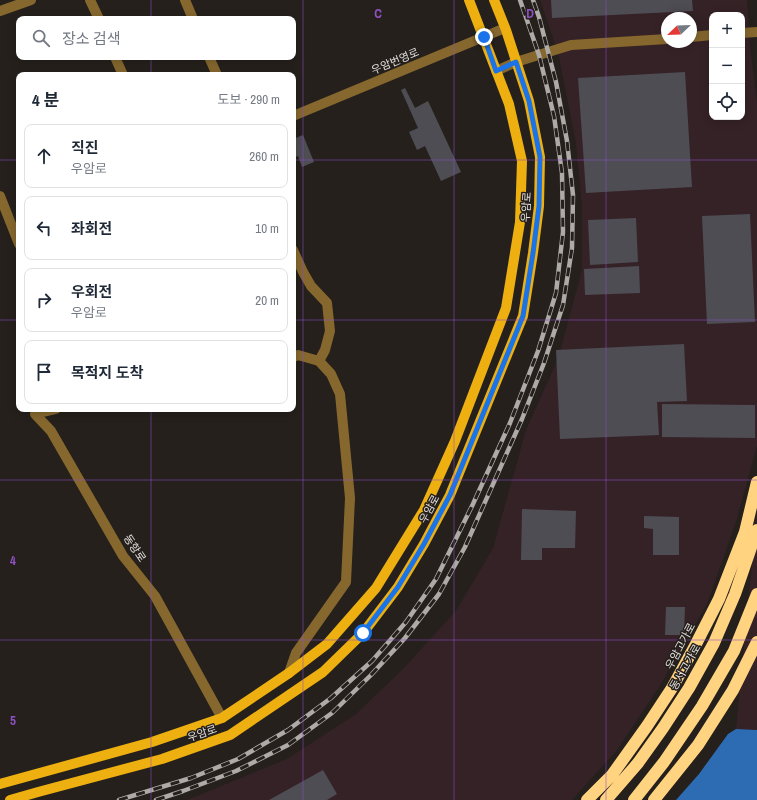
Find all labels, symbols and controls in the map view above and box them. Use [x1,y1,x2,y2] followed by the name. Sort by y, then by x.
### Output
[374,5,382,22] text: C
[526,5,534,22] text: D
[661,12,697,48] north arrow
[709,12,745,120] map controls
[709,12,745,48] button: +
[16,16,296,60] search box
[30,27,52,49] icon: search
[62,28,121,49] text: 장소 검색
[475,28,493,46] route end
[369,45,421,77] street label: 우암번영로
[709,48,745,84] button: −
[709,84,745,120] button: locate
[32,88,59,111] text: 4 분
[218,91,280,108] text: 도보 · 290 m
[71,137,99,158] text: 직진
[33,145,55,167] icon: ahead
[249,148,279,165] text: 260 m
[71,160,107,177] text: 우암로
[518,191,534,223] street label: 우암로
[33,217,55,239] icon: left
[71,218,112,239] text: 좌회전
[255,220,279,237] text: 10 m
[71,281,112,302] text: 우회전
[33,289,55,311] icon: right
[255,292,279,309] text: 20 m
[71,304,107,321] text: 우암로
[33,361,55,383] icon: arrive
[71,362,143,383] text: 목적지 도착
[416,492,442,526] street label: 우암로
[121,531,149,565] street label: 동항로
[10,552,16,569] text: 4
[662,620,698,672] street label: 우암고가로
[354,624,372,642] route start
[666,642,704,692] street label: 동서고가로
[10,712,16,729] text: 5
[185,721,219,745] street label: 우암로

